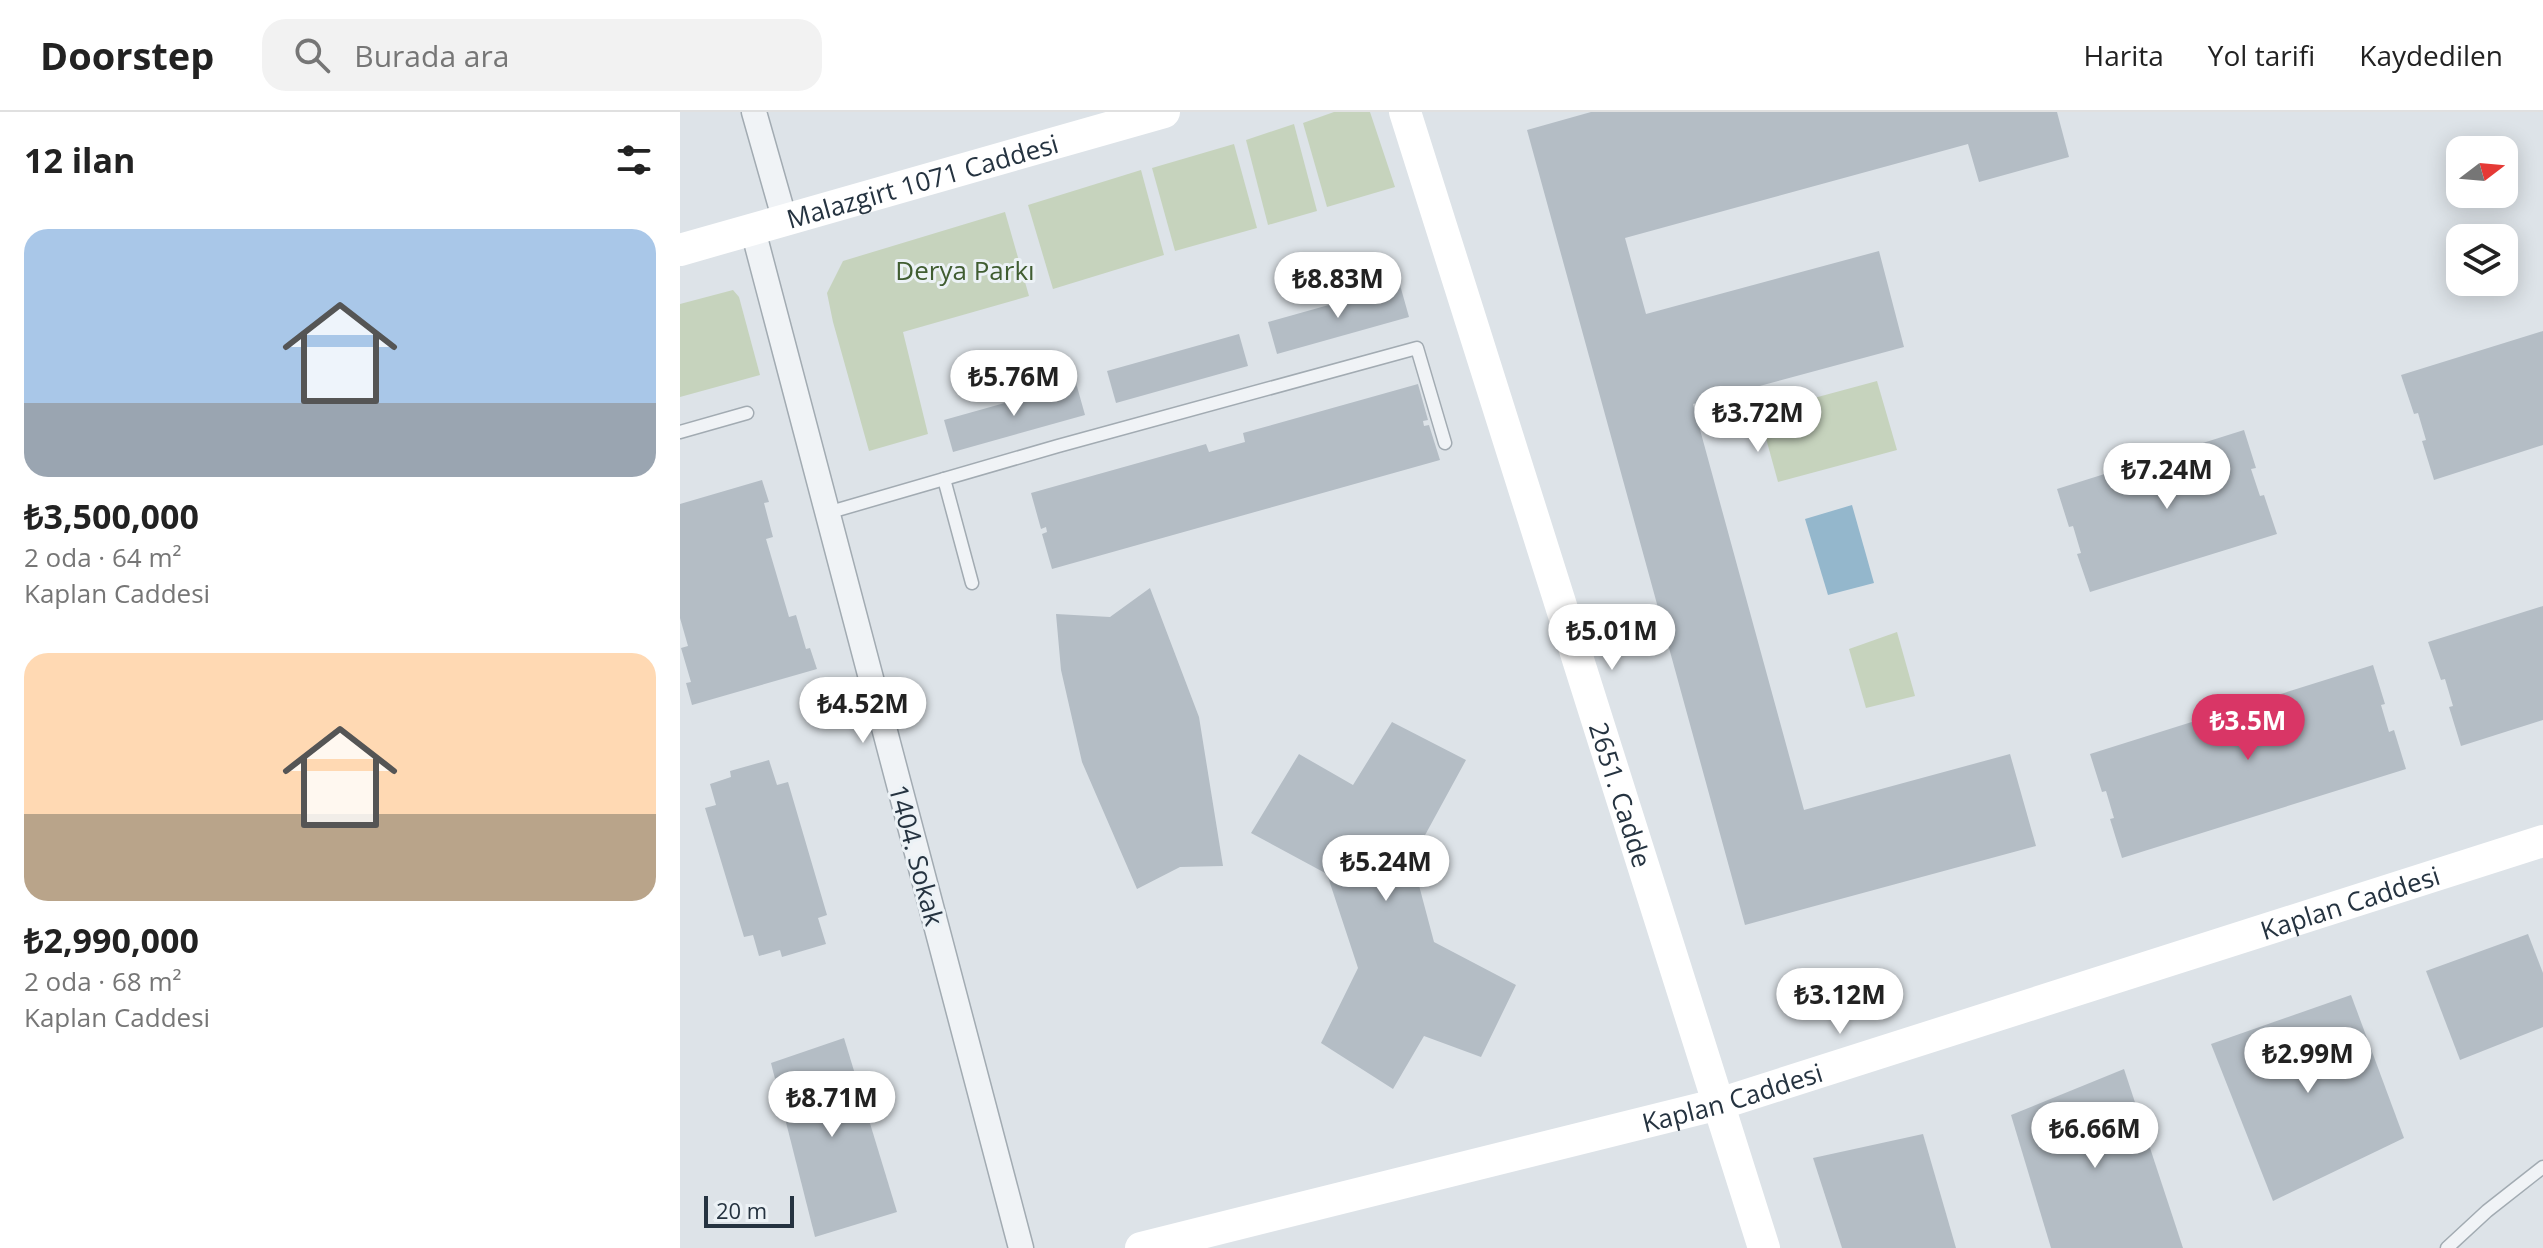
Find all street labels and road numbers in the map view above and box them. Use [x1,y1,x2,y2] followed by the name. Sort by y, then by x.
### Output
[782,125,1062,237] street label: Malazgirt 1071 Caddesi
[1581,718,1661,872] street label: 2651. Cadde
[881,780,953,930] street label: 1404. Sokak
[2256,857,2444,948] street label: Kaplan Caddesi
[1638,1054,1827,1141] street label: Kaplan Caddesi

